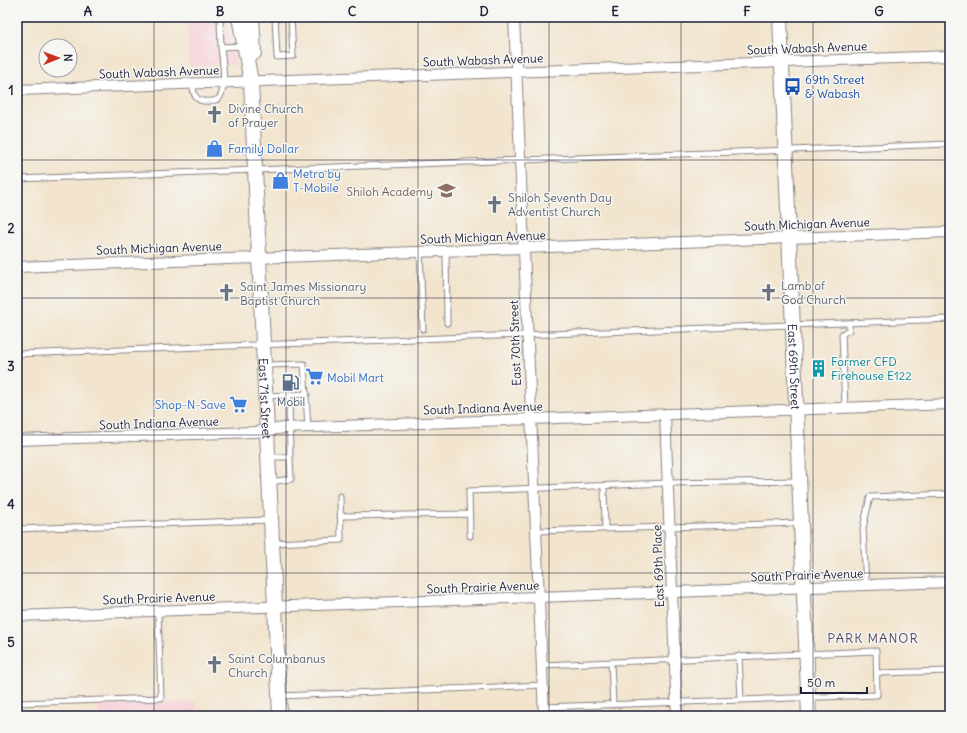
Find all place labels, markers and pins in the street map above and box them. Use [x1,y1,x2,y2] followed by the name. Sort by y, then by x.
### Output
[805,72,865,101] place label: 69th Street & Wabash
[782,76,802,96] bus stop icon: 69th Street & Wabash
[228,101,304,130] place label: Divine Church of Prayer
[205,105,225,125] church icon: Divine Church of Prayer
[205,138,225,158] shop icon: Family Dollar
[228,141,299,156] place label: Family Dollar
[293,166,341,195] place label: Metro by T-Mobile
[270,170,290,190] shop icon: Metro by T-Mobile
[436,181,456,201] school or university icon: Shiloh Academy
[346,184,433,199] place label: Shiloh Academy
[508,190,612,219] place label: Shiloh Seventh Day Adventist Church
[485,194,505,214] church icon: Shiloh Seventh Day Adventist Church
[781,278,846,307] place label: Lamb of God Church
[240,279,366,308] place label: Saint James Missionary Baptist Church
[758,282,778,302] church icon: Lamb of God Church
[217,283,237,303] church icon: Saint James Missionary Baptist Church
[831,354,912,383] place label: Former CFD Firehouse E122
[808,358,828,378] building icon: Former CFD Firehouse E122
[304,367,324,387] supermarket icon: Mobil Mart
[327,370,384,385] place label: Mobil Mart
[281,372,301,392] fuel station icon: Mobil
[229,394,249,414] supermarket icon: Shop-N-Save
[277,394,305,409] place label: Mobil
[155,397,226,412] place label: Shop-N-Save
[228,651,326,680] place label: Saint Columbanus Church
[205,655,225,675] church icon: Saint Columbanus Church

